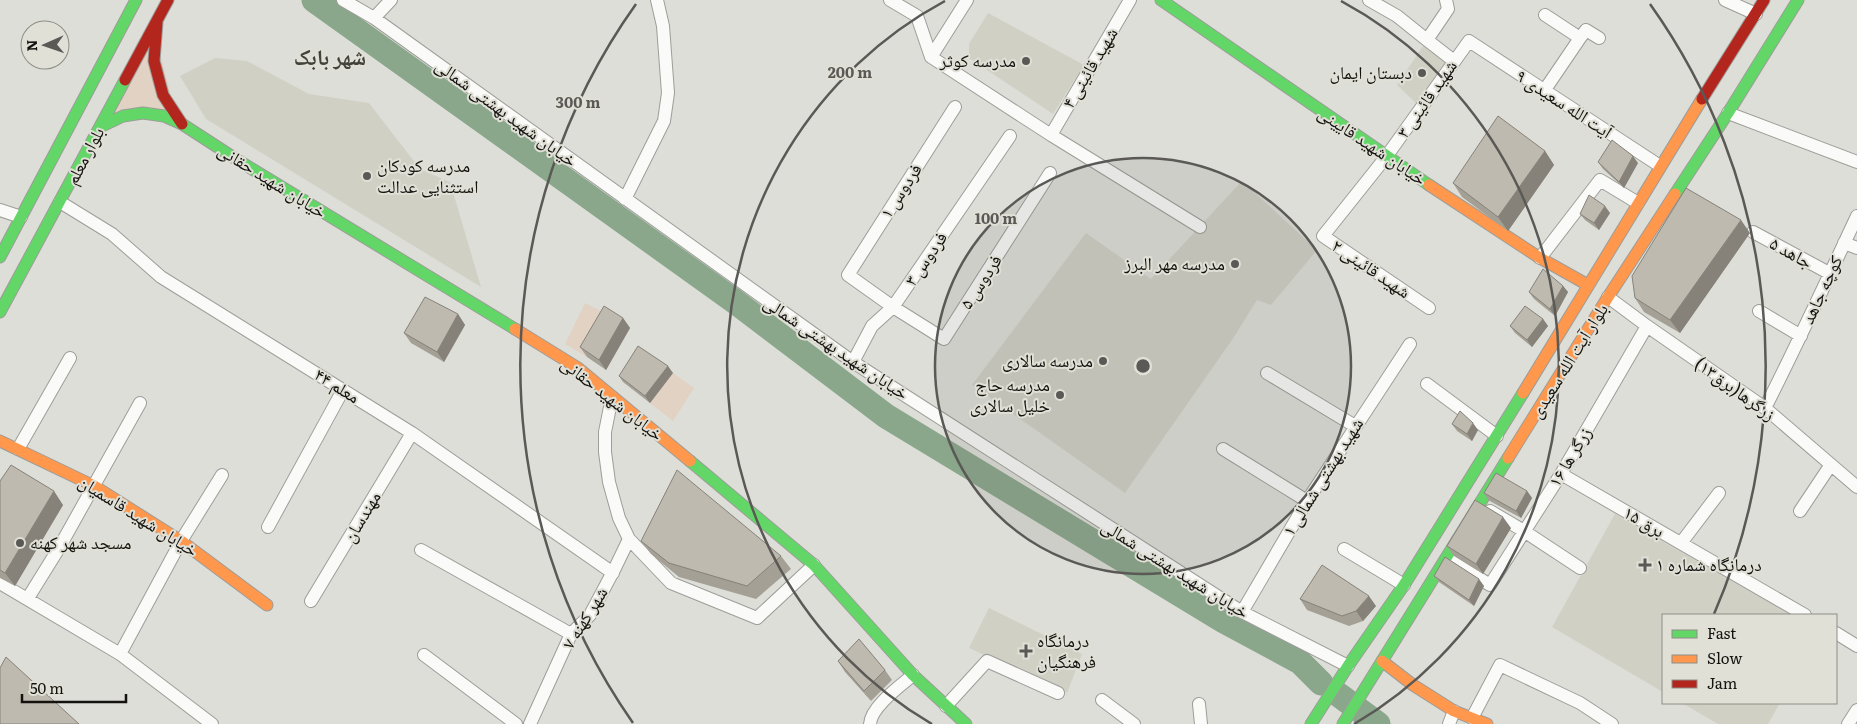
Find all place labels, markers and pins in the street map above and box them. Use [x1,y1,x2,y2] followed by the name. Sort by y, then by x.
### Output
[938,46,1016,73] place label: مدرسه کوثر
[1020,55,1032,67] marker: مدرسه کوثر
[1329,58,1412,85] place label: دبستان ایمان
[1416,67,1428,79] marker: دبستان ایمان
[377,151,478,199] place label: مدرسه کودکان استثنایی عدالت
[361,170,373,182] marker: مدرسه کودکان استثنایی عدالت
[1123,249,1225,276] place label: مدرسه مهر البرز
[1229,258,1241,270] marker: مدرسه مهر البرز
[1002,346,1093,373] place label: مدرسه سالاری
[1097,355,1109,367] marker: مدرسه سالاری
[1134,357,1152,375] centre of rings
[970,370,1050,418] place label: مدرسه حاج خلیل سالاری
[1054,389,1066,401] marker: مدرسه حاج خلیل سالاری
[30,528,132,555] place label: مسجد شهر کهنه
[14,537,26,549] marker: مسجد شهر کهنه
[1656,550,1762,577] place label: درمانگاه شماره ۱
[1638,558,1652,572] marker: درمانگاه شماره ۱
[1037,626,1096,674] place label: درمانگاه فرهنگیان
[1019,644,1033,658] marker: درمانگاه فرهنگیان

